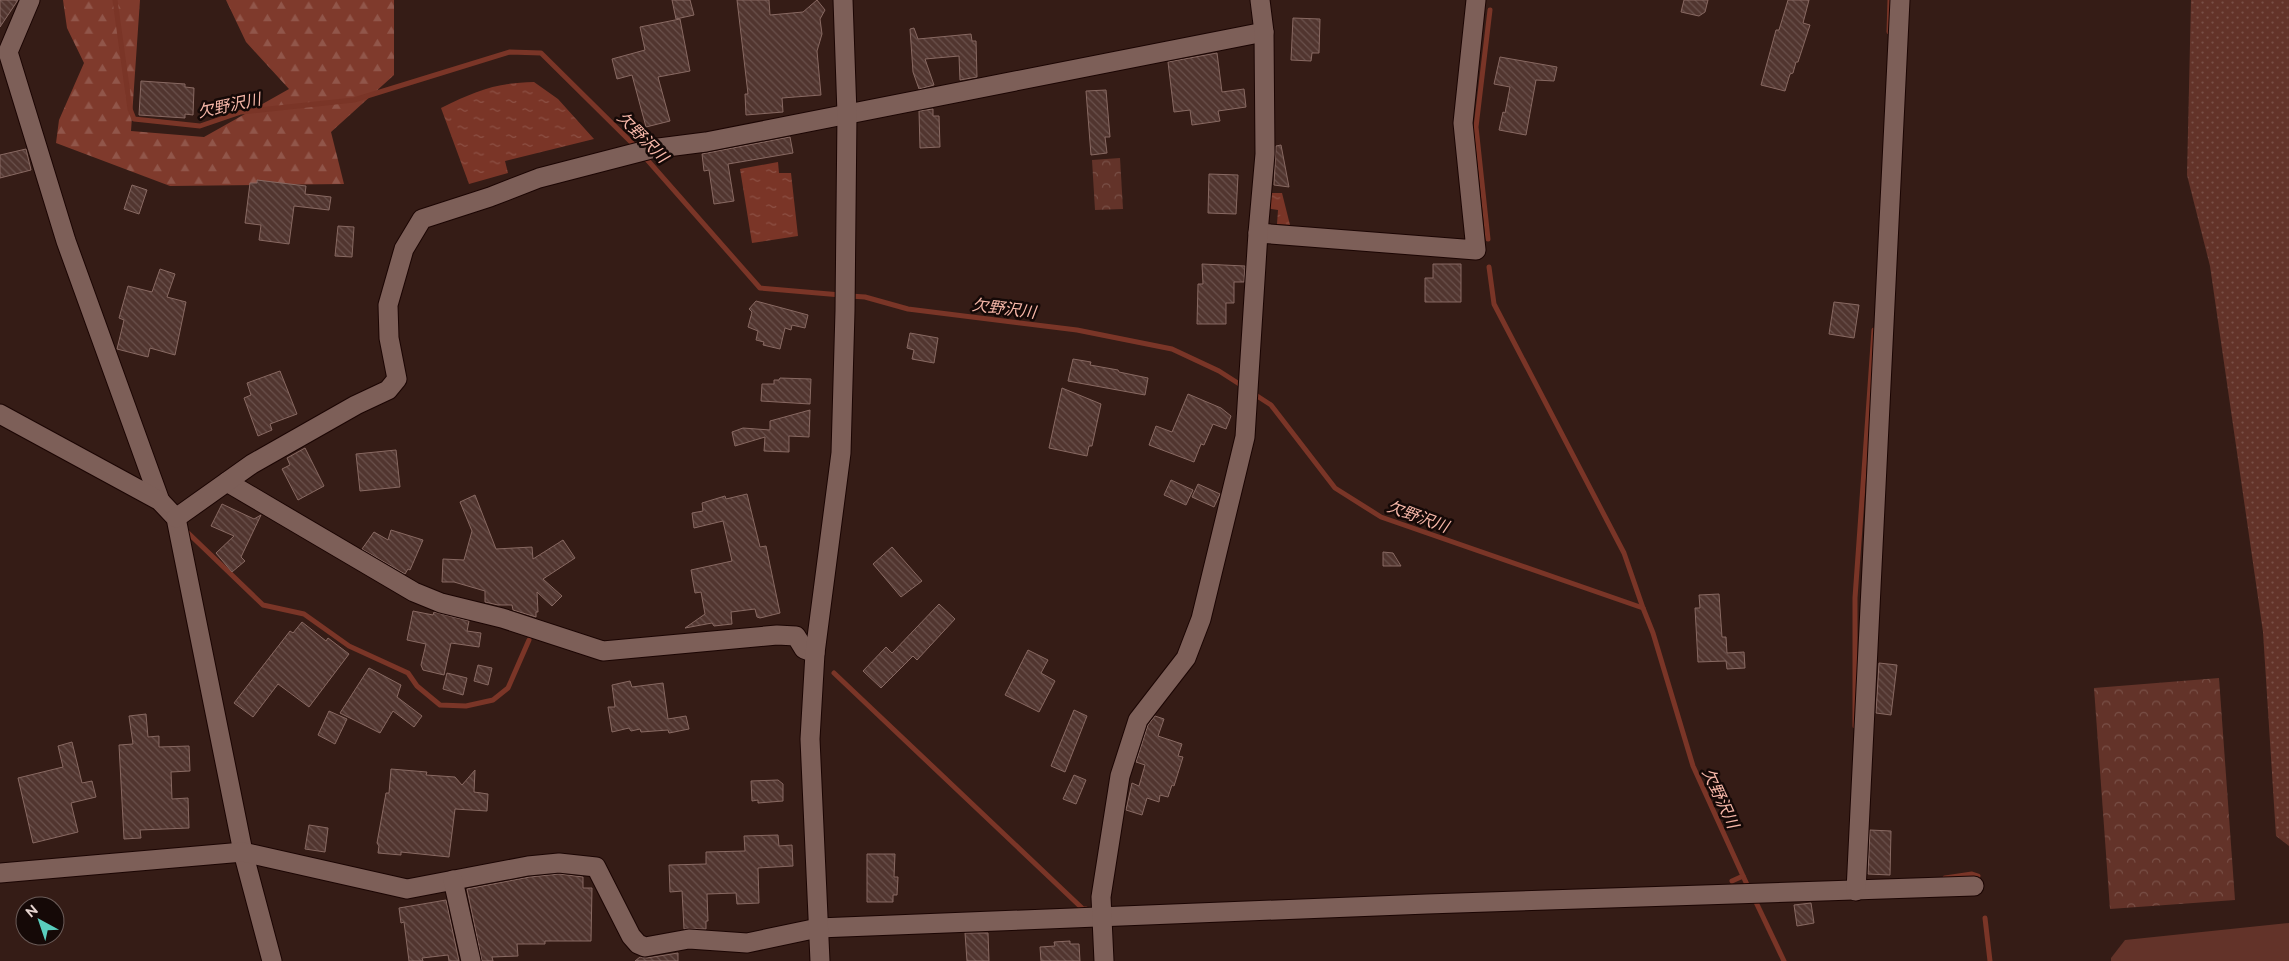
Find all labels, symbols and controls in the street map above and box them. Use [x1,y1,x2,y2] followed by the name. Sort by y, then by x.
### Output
[196,89,264,121] water label: 欠野沢川
[613,108,673,168] water label: 欠野沢川
[971,295,1039,322] water label: 欠野沢川
[1385,497,1453,537] water label: 欠野沢川
[1698,765,1744,833] water label: 欠野沢川
[15,896,65,946] north arrow
[22,901,41,921] text: N

